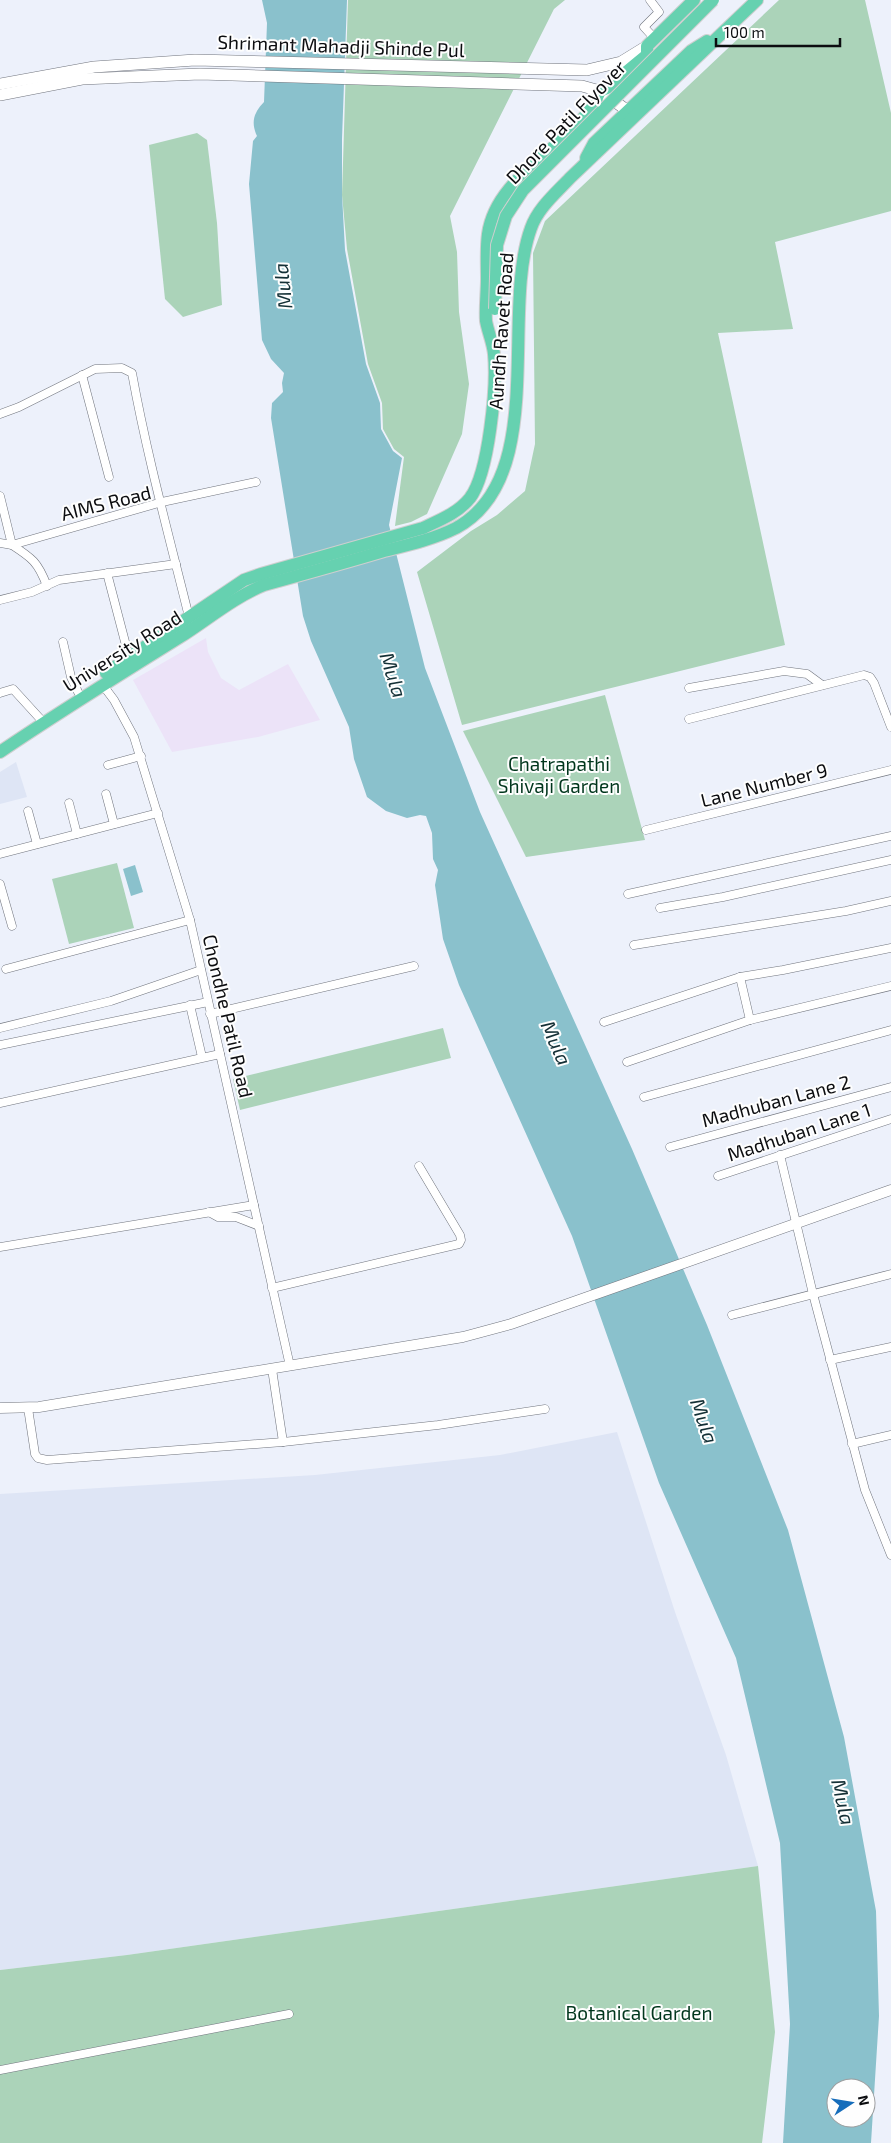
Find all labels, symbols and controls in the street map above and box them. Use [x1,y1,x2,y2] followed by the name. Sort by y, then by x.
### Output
[716,15,840,47] scale bar
[724,23,765,41] text: 100 m
[217,30,465,61] street label: Shrimant Mahadji Shinde Pul
[501,55,631,188] street label: Dhore Patil Flyover
[484,252,517,410] street label: Aundh Ravet Road
[268,262,296,310] water label: Mula
[58,480,153,525] street label: AIMS Road
[58,605,185,696] street label: University Road
[375,649,413,700] water label: Mula
[498,752,620,797] park label: Chatrapathi Shivaji Garden
[698,758,830,811] street label: Lane Number 9
[199,932,258,1100] street label: Chondhe Patil Road
[537,1017,577,1069] water label: Mula
[699,1070,853,1131] street label: Madhuban Lane 2
[724,1097,874,1166] street label: Madhuban Lane 1
[686,1395,724,1446] water label: Mula
[827,1777,861,1827] water label: Mula
[565,2001,713,2024] park label: Botanical Garden
[826,2078,876,2128] north arrow
[855,2093,874,2107] text: N

